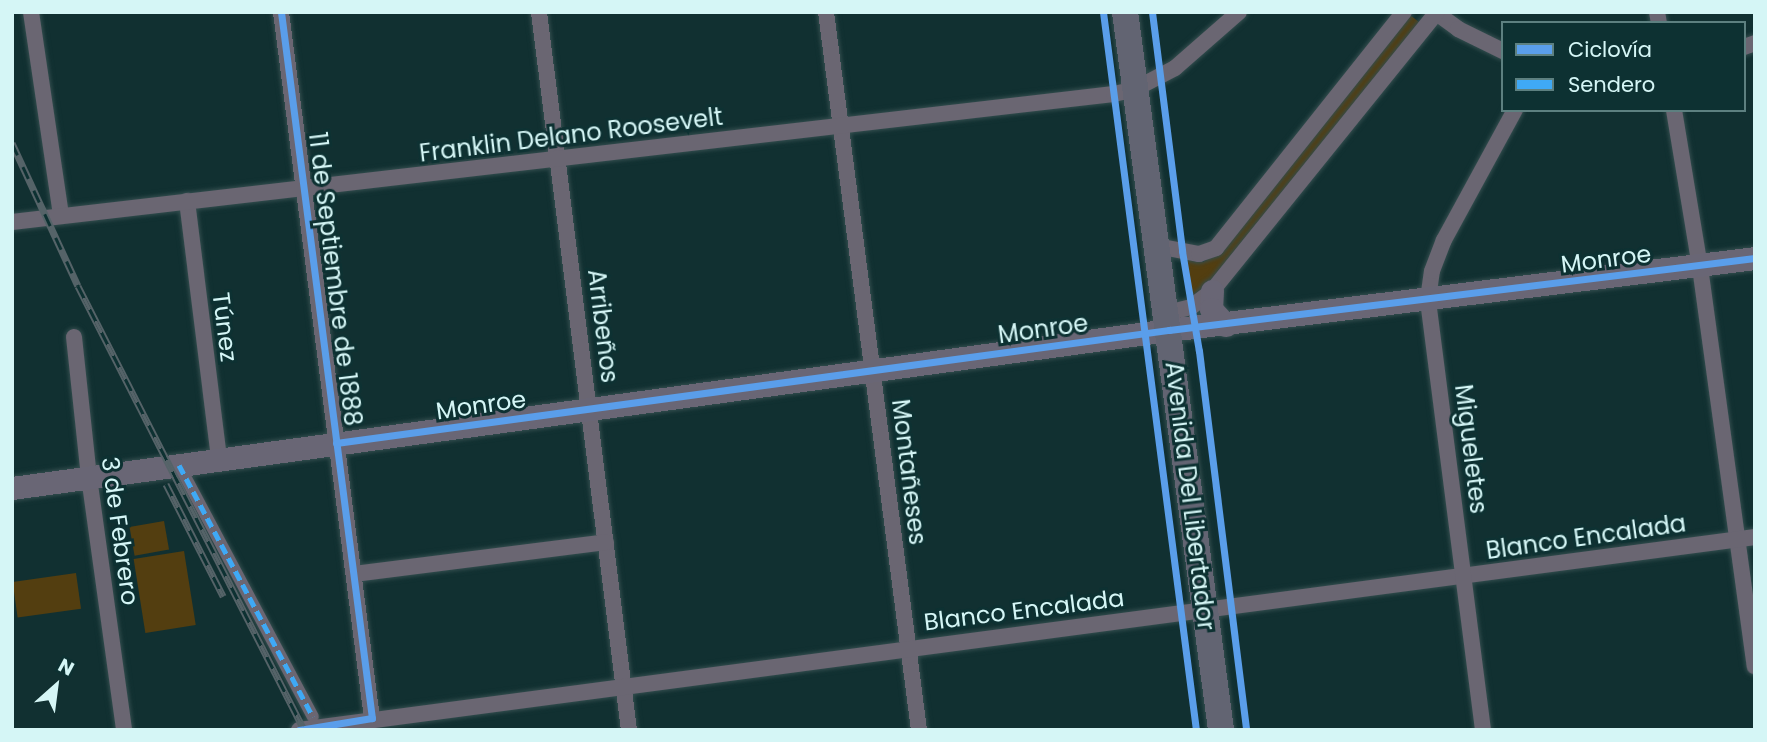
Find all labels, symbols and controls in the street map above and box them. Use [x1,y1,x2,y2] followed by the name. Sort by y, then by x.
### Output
[1501,21,1746,112] legend
[1568,35,1652,64] text: Ciclovía
[1568,70,1655,99] text: Sendero
[418,102,724,168] street label: Franklin Delano Roosevelt
[303,130,367,428] street label: 11 de Septiembre de 1888
[1559,239,1653,279] street label: Monroe
[582,268,624,384] street label: Arribeños
[206,291,244,363] street label: Túnez
[996,308,1090,350] street label: Monroe
[1159,360,1221,632] street label: Avenida Del Libertador
[1449,383,1493,515] street label: Migueletes
[434,384,528,426] street label: Monroe
[886,398,932,546] street label: Montañeses
[95,455,145,607] street label: 3 de Febrero
[1484,509,1688,565] street label: Blanco Encalada
[922,583,1126,637] street label: Blanco Encalada
[21,651,91,721] north arrow
[53,652,79,682] text: N

